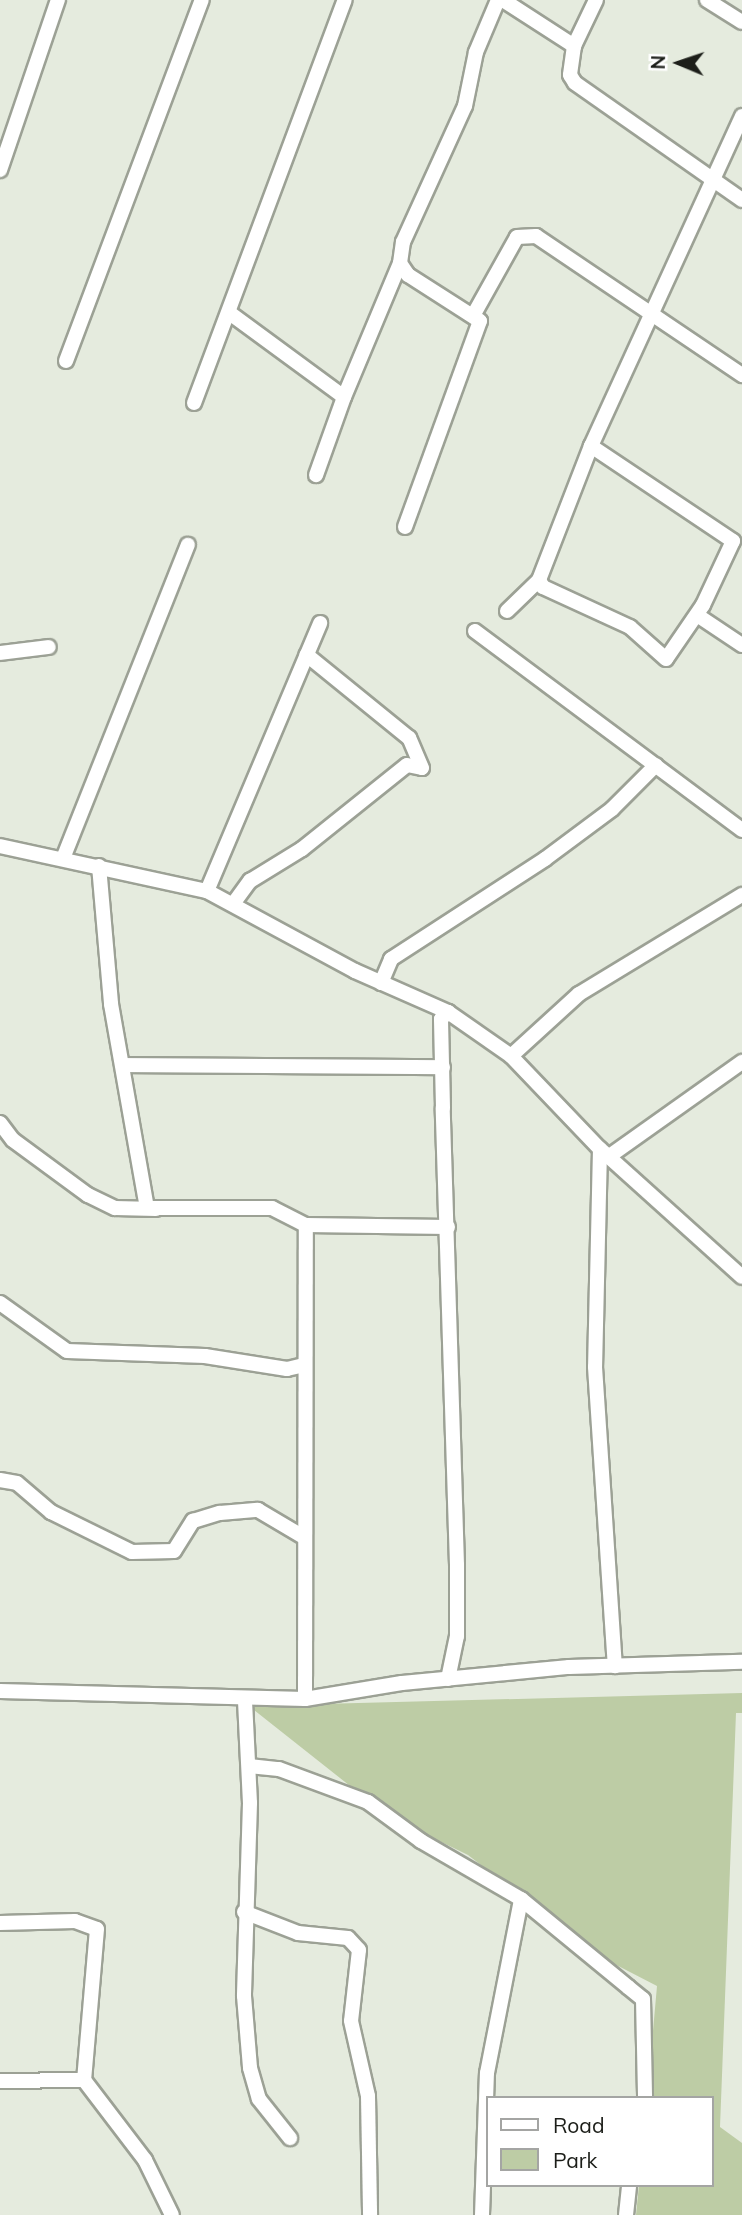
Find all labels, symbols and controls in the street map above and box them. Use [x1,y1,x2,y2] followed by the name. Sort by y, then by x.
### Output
[644,28,714,98] north arrow
[646,55,670,70] text: N
[486,2096,714,2187] legend
[553,2112,604,2138] text: Road
[553,2147,597,2173] text: Park

